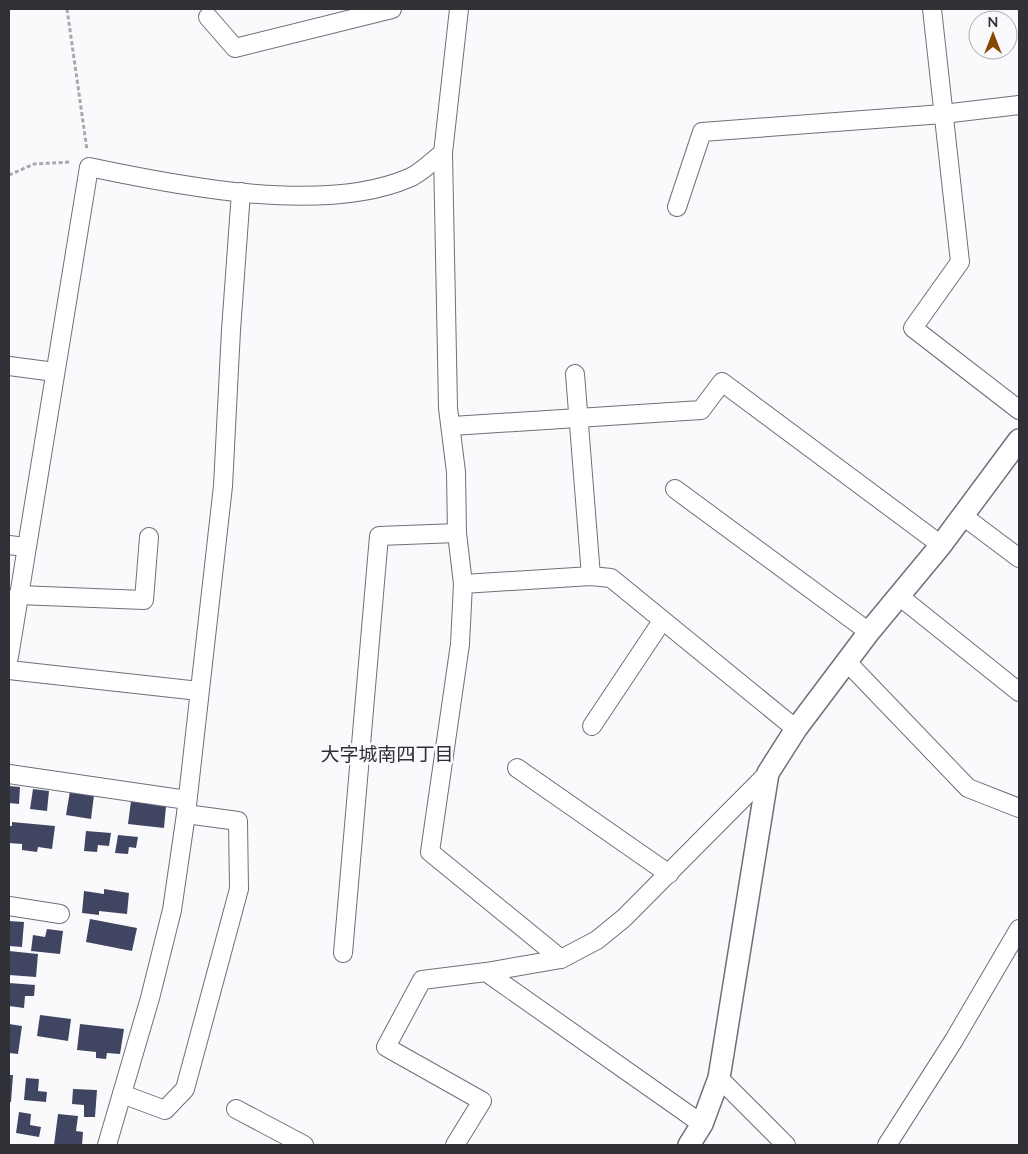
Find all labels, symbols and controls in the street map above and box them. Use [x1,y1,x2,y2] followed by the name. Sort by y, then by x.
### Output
[968,10,1018,60] north arrow
[988,13,998,30] text: N
[320,742,454,765] district label: 大字城南四丁目

